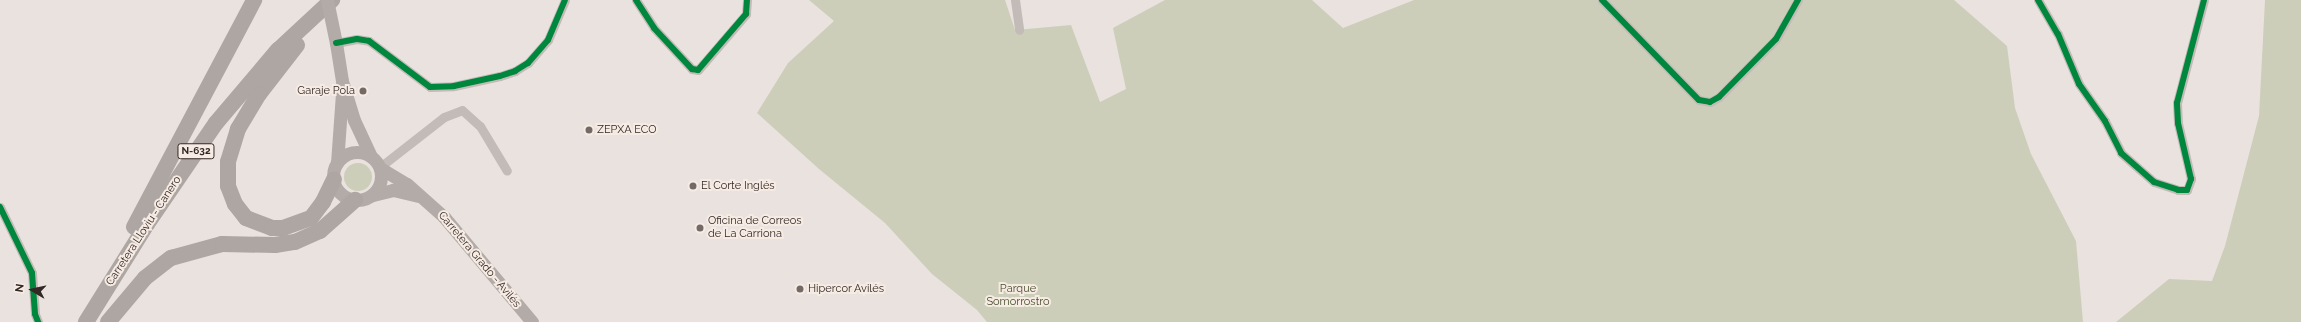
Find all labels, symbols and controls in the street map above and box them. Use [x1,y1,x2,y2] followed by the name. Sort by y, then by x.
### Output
[297,84,355,98] place label: Garaje Pola
[358,86,368,96] marker: Garaje Pola
[597,123,657,137] place label: ZEPXA ECO
[584,125,594,135] marker: ZEPXA ECO
[177,143,215,159] road number: N-632
[104,174,184,288] street label: Carretera Lloviu - Canero
[701,179,775,193] place label: El Corte Inglés
[688,181,698,191] marker: El Corte Inglés
[435,209,523,311] street label: Carretera Grado - Avilés
[708,215,802,241] place label: Oficina de Correos de La Carriona
[695,223,705,233] marker: Oficina de Correos de La Carriona
[12,270,52,310] north arrow
[808,282,885,296] place label: Hipercor Avilés
[13,283,27,293] text: N
[986,283,1050,309] park label: Parque Somorrostro
[795,284,805,294] marker: Hipercor Avilés

